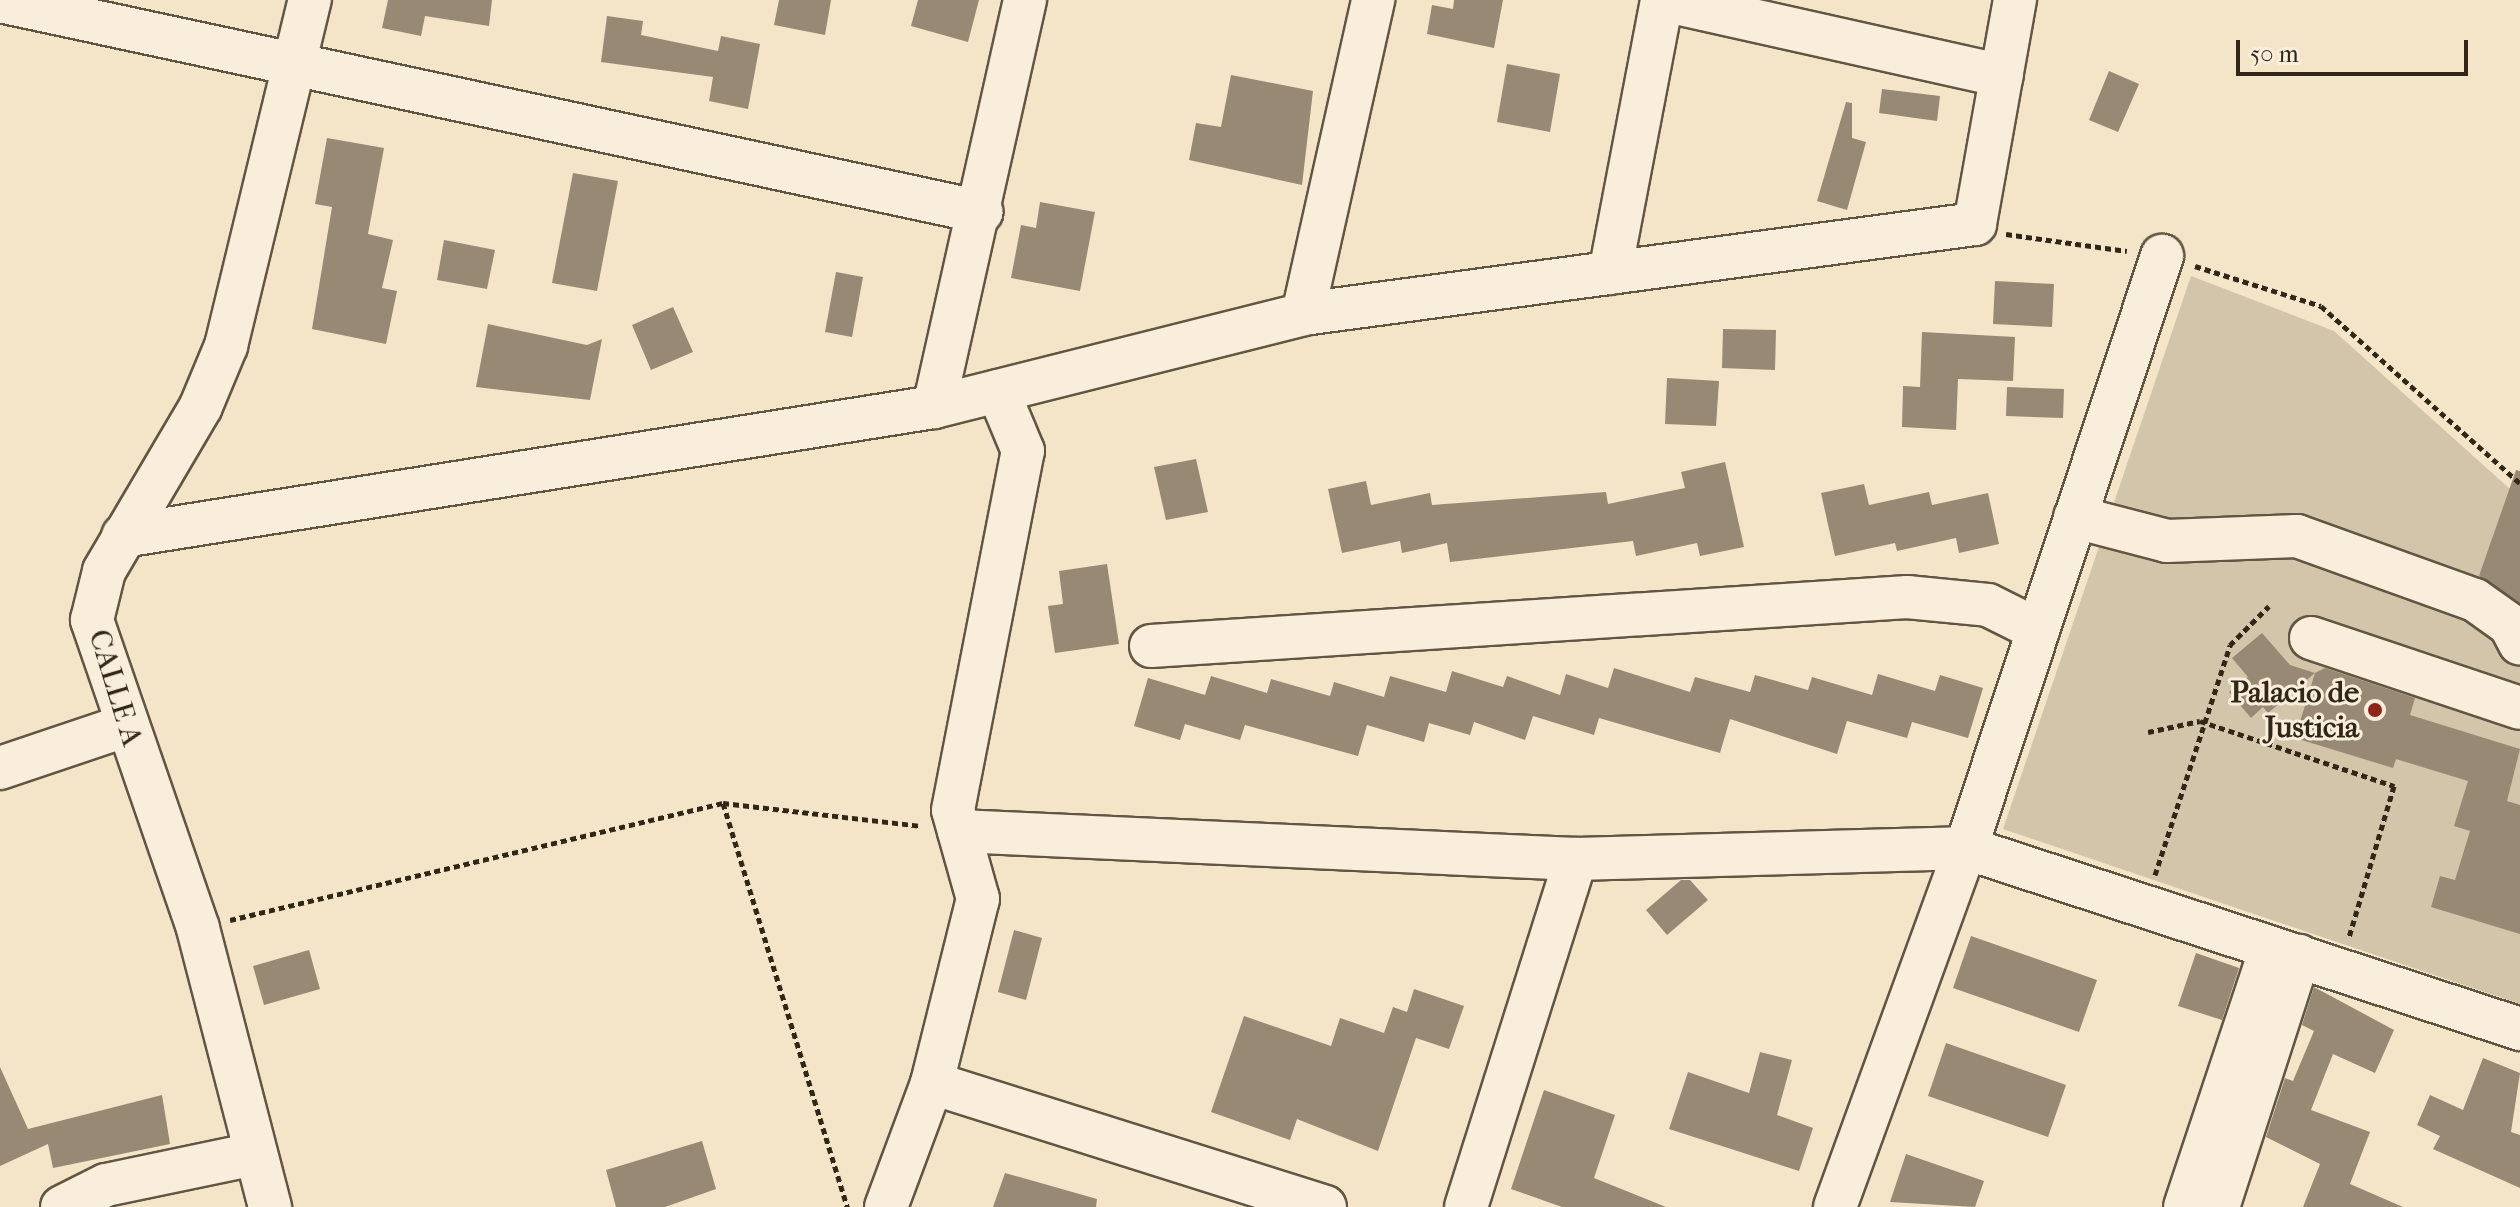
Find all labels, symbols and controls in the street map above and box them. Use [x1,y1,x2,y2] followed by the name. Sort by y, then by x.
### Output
[2240,24,2472,74] scale bar
[2250,40,2299,68] text: 50 m
[80,625,150,751] street label: CALLE A
[2230,675,2359,746] place label: Palacio de Justicia
[2366,701,2384,719] marker: Palacio de Justicia

